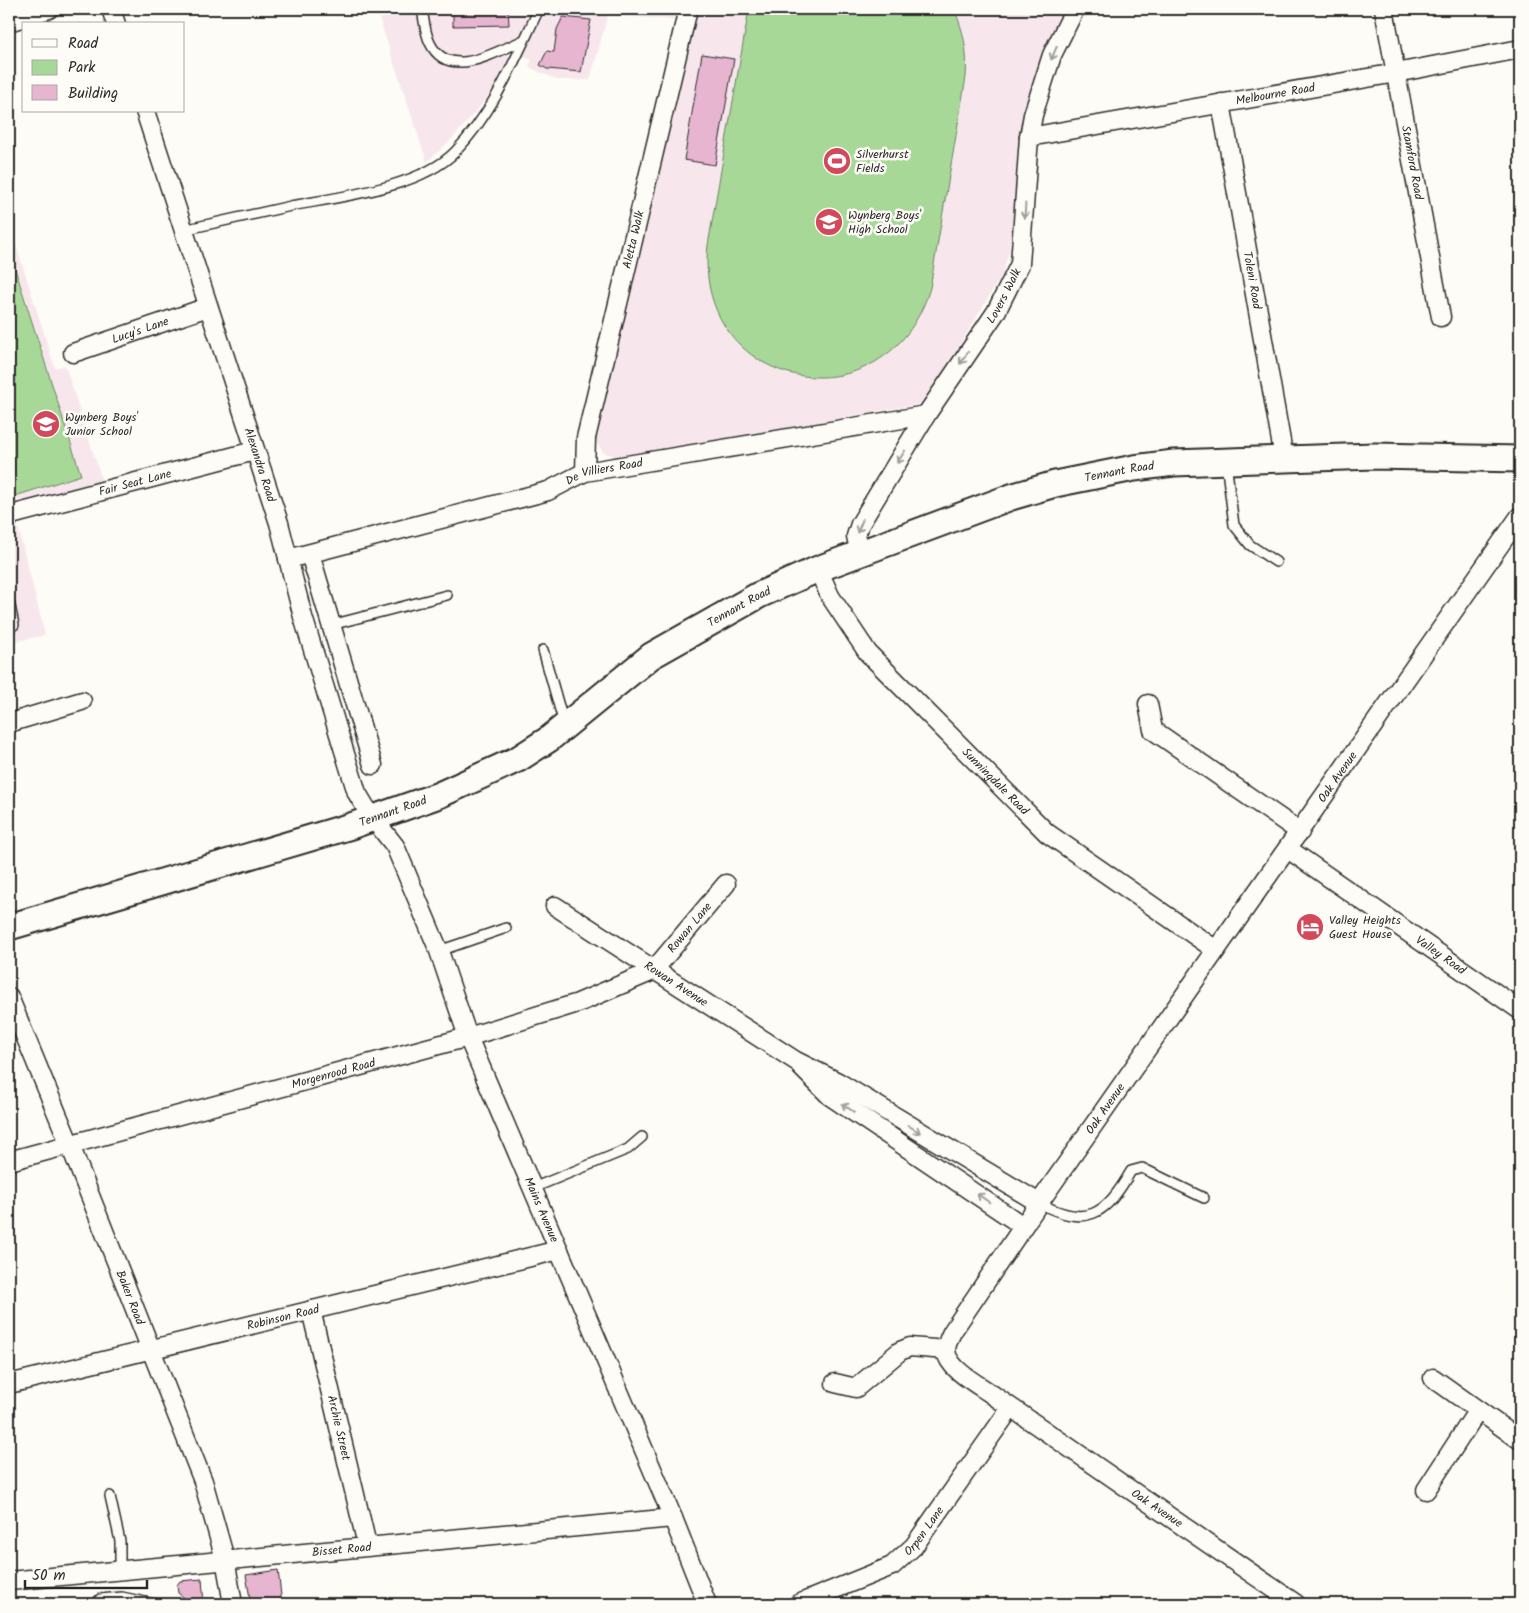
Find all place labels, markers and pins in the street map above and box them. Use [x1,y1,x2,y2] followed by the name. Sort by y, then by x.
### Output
[856,145,909,178] place label: Silverhurst Fields
[822,146,852,176] sports icon: Silverhurst Fields
[848,206,921,239] place label: Wynberg Boys' High School
[814,207,844,237] school or university icon: Wynberg Boys' High School
[65,408,138,441] place label: Wynberg Boys' Junior School
[31,409,61,439] school or university icon: Wynberg Boys' Junior School
[1329,911,1401,944] place label: Valley Heights Guest House
[1295,912,1325,942] hotel icon: Valley Heights Guest House

